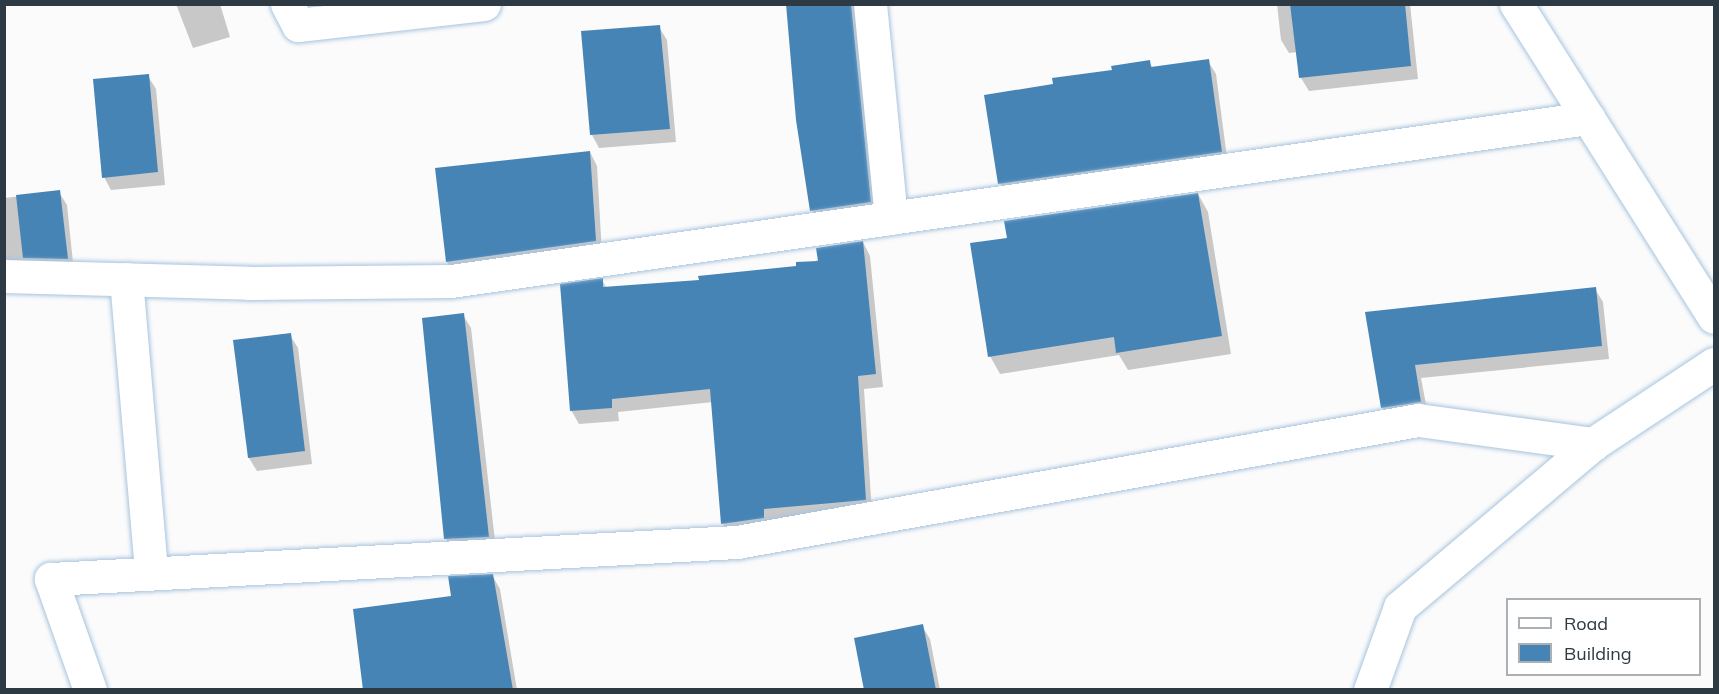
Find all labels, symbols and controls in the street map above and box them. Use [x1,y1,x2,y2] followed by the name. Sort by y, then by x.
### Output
[1506,598,1701,676] legend
[1564,612,1608,635] text: Road
[1564,642,1632,665] text: Building

